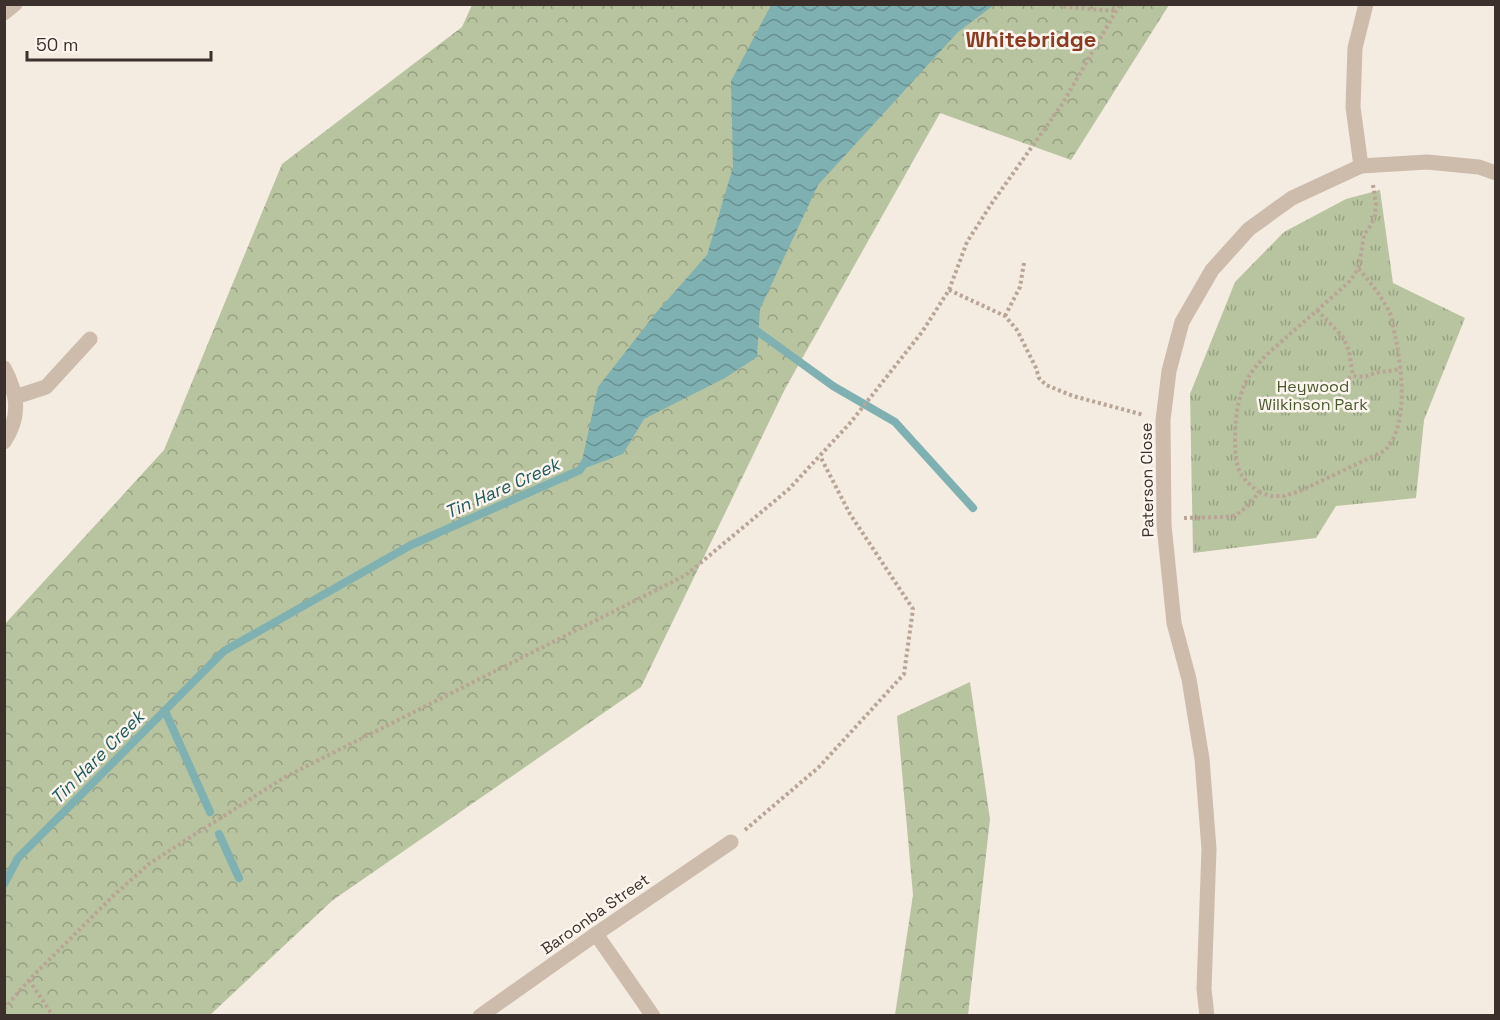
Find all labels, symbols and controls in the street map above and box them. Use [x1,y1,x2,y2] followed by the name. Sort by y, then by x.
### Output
[27,24,212,62] scale bar
[966,25,1096,53] district label: Whitebridge
[36,33,78,56] text: 50 m
[1258,376,1368,415] park label: Heywood Wilkinson Park
[1135,422,1159,538] street label: Paterson Close
[441,451,565,524] water label: Tin Hare Creek
[45,704,150,809] water label: Tin Hare Creek
[537,869,653,959] street label: Baroonba Street

